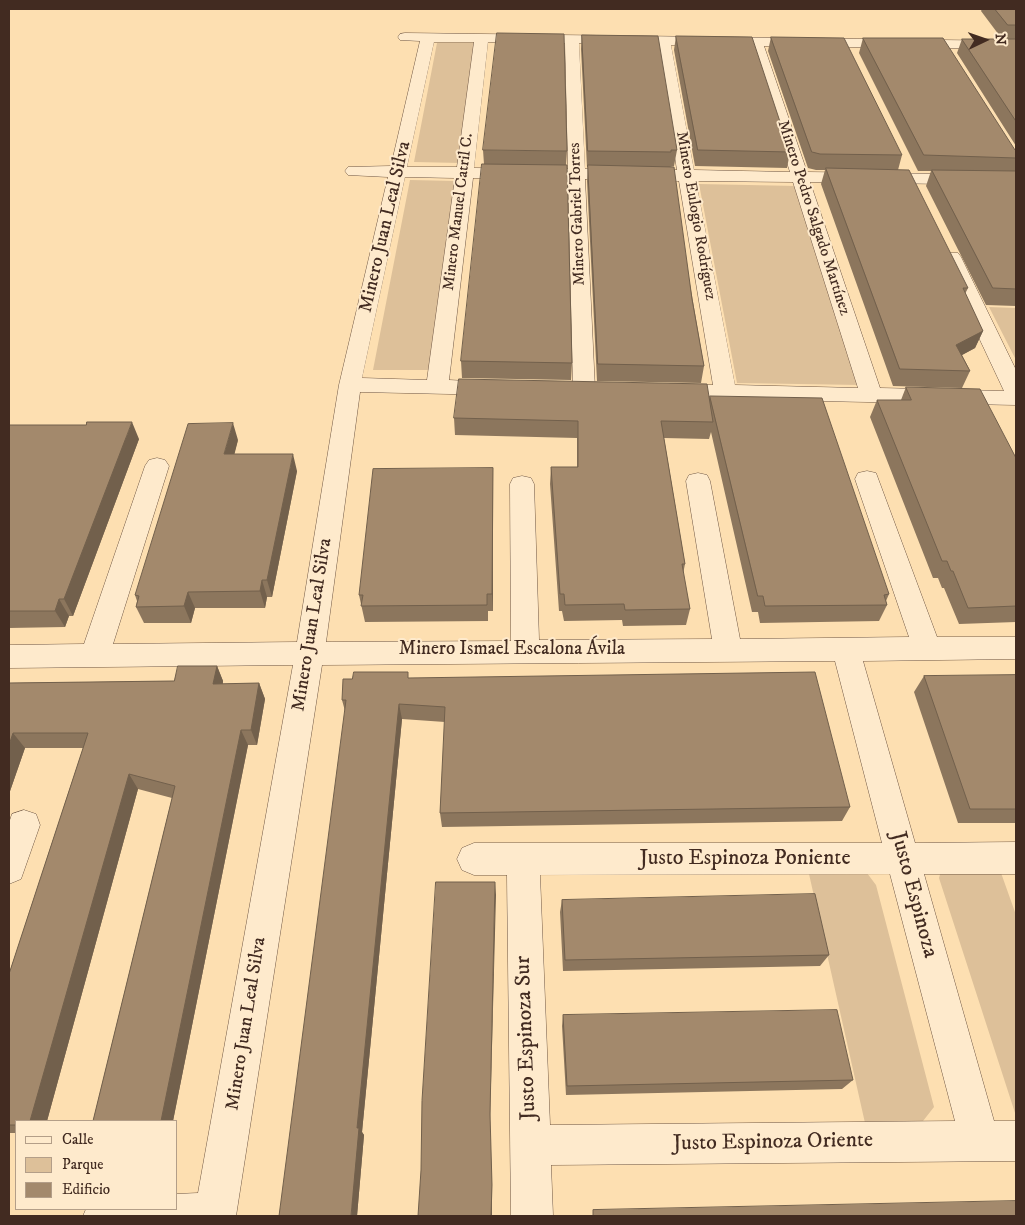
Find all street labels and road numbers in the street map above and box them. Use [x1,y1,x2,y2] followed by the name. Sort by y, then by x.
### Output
[772,118,854,318] street label: Minero Pedro Salgado Martínez
[671,130,719,302] street label: Minero Eulogio Rodríguez
[440,132,478,292] street label: Minero Manuel Catril C.
[355,139,417,315] street label: Minero Juan Leal Silva
[566,142,590,286] street label: Minero Gabriel Torres
[288,537,338,713] street label: Minero Juan Leal Silva
[399,639,625,661] street label: Minero Ismael Escalona Ávila
[884,829,942,961] street label: Justo Espinoza
[639,846,851,872] street label: Justo Espinoza Poniente
[222,936,272,1112] street label: Minero Juan Leal Silva
[511,955,543,1121] street label: Justo Espinoza Sur
[673,1128,873,1158] street label: Justo Espinoza Oriente

